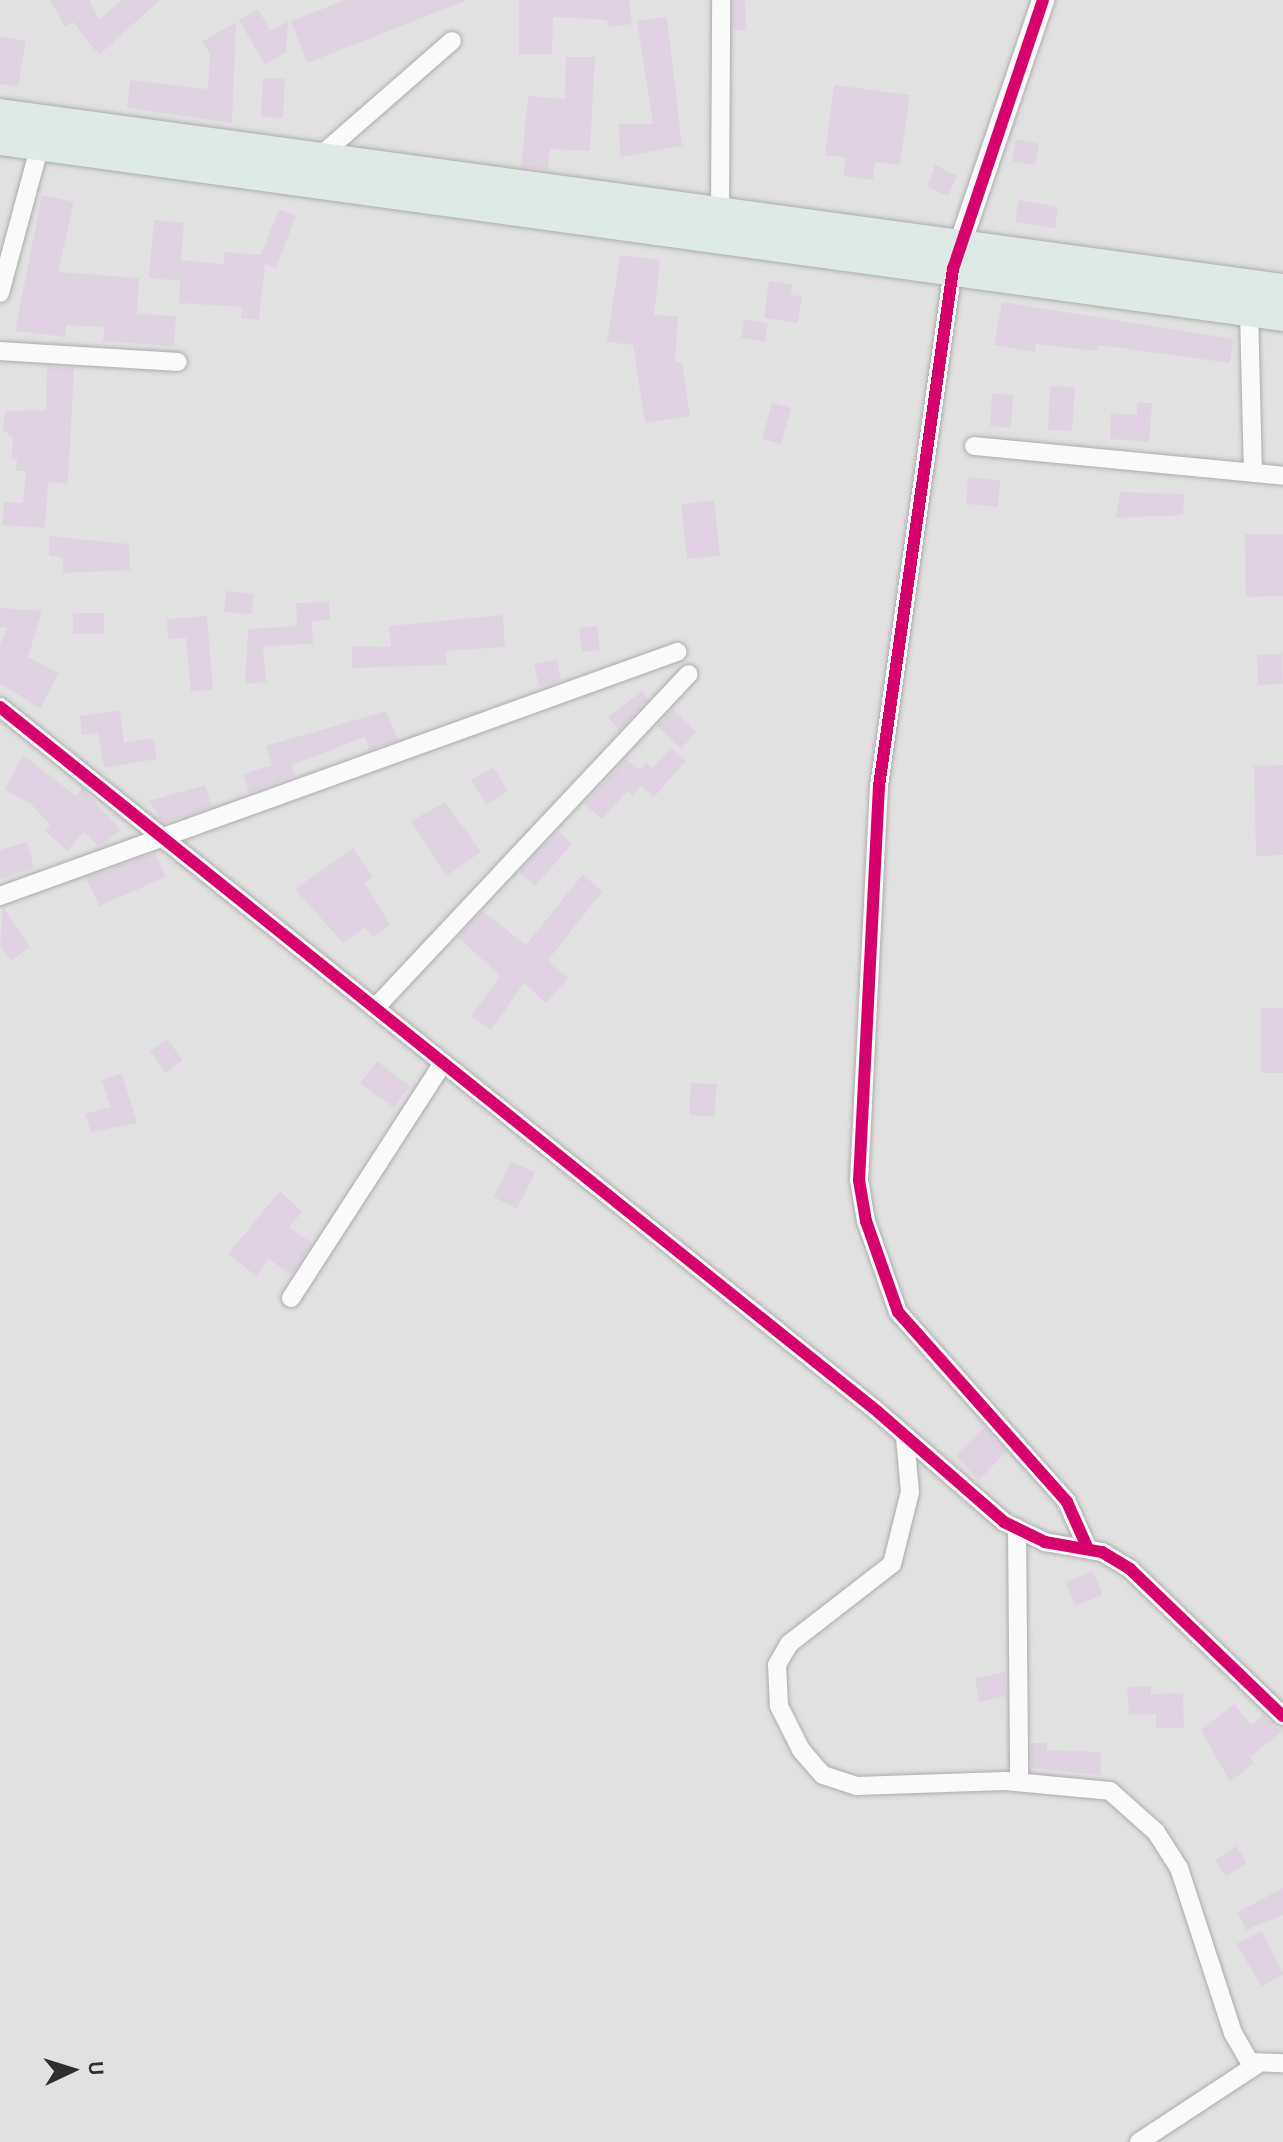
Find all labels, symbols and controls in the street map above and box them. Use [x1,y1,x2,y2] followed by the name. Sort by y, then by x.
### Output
[32,2030,112,2110] north arrow
[84,2061,107,2076] text: U

